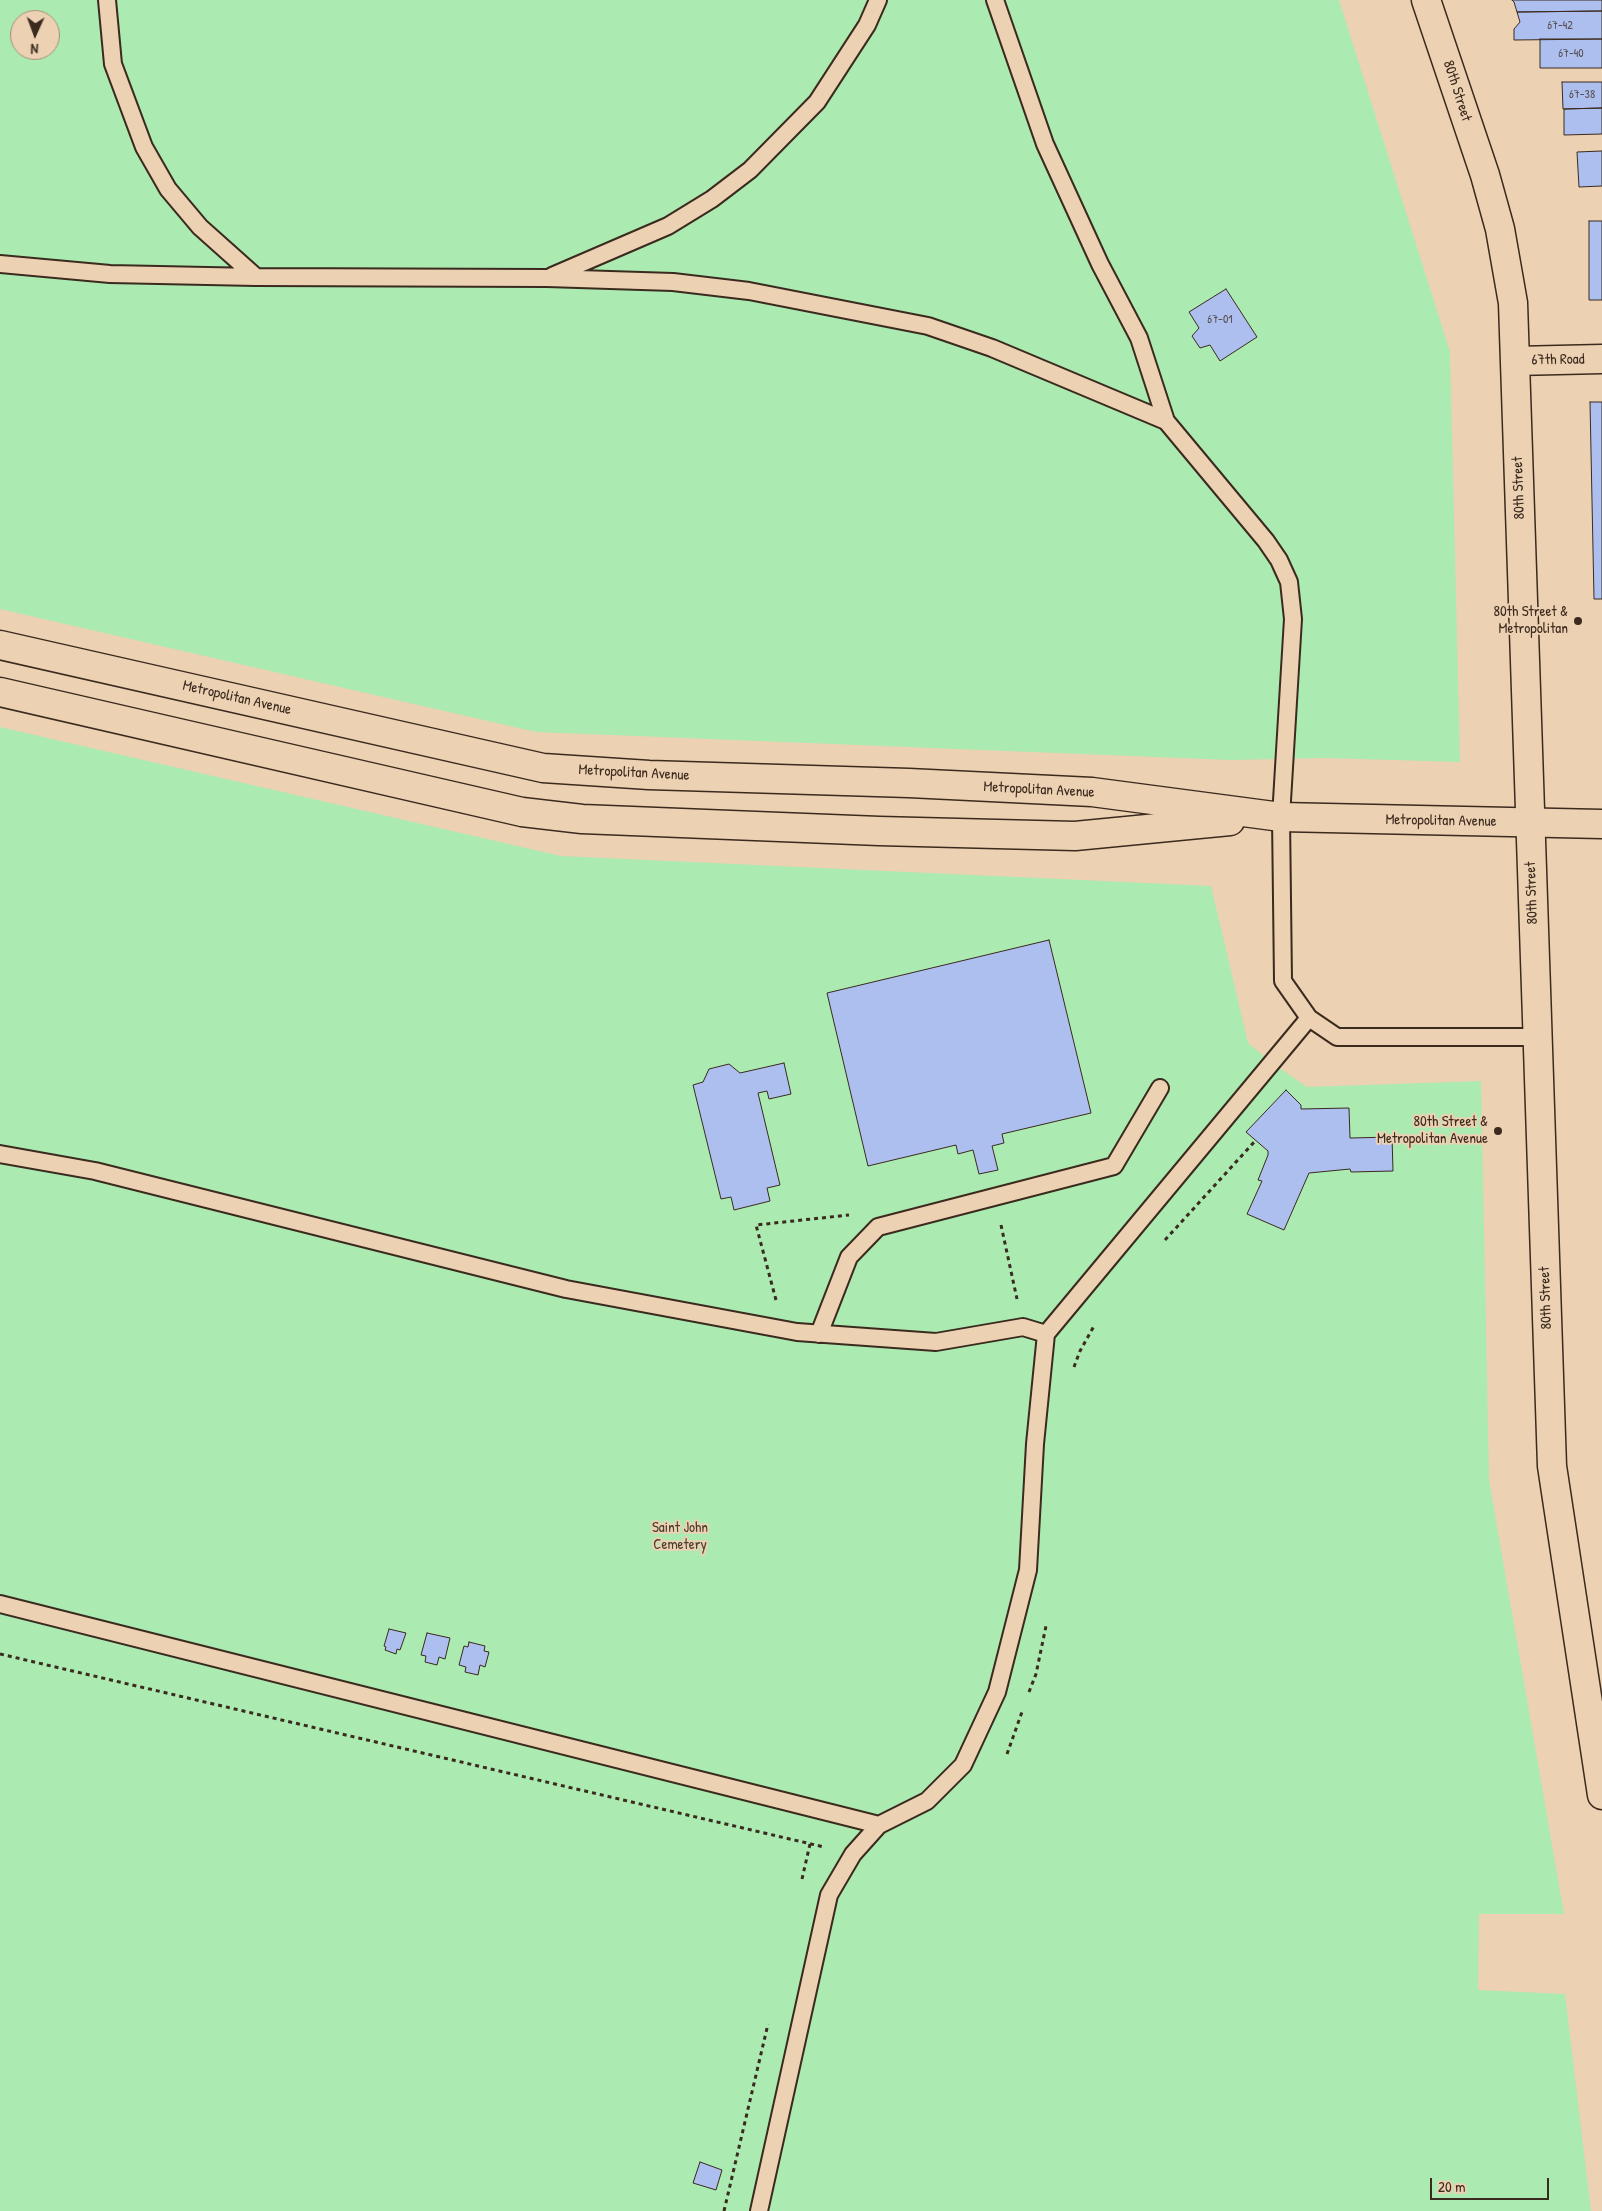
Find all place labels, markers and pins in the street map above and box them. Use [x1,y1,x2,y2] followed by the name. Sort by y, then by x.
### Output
[1494,603,1568,638] place label: 80th Street & Metropolitan
[1572,615,1584,627] marker: 80th Street & Metropolitan
[1377,1113,1488,1148] place label: 80th Street & Metropolitan Avenue
[1492,1125,1504,1137] marker: 80th Street & Metropolitan Avenue

